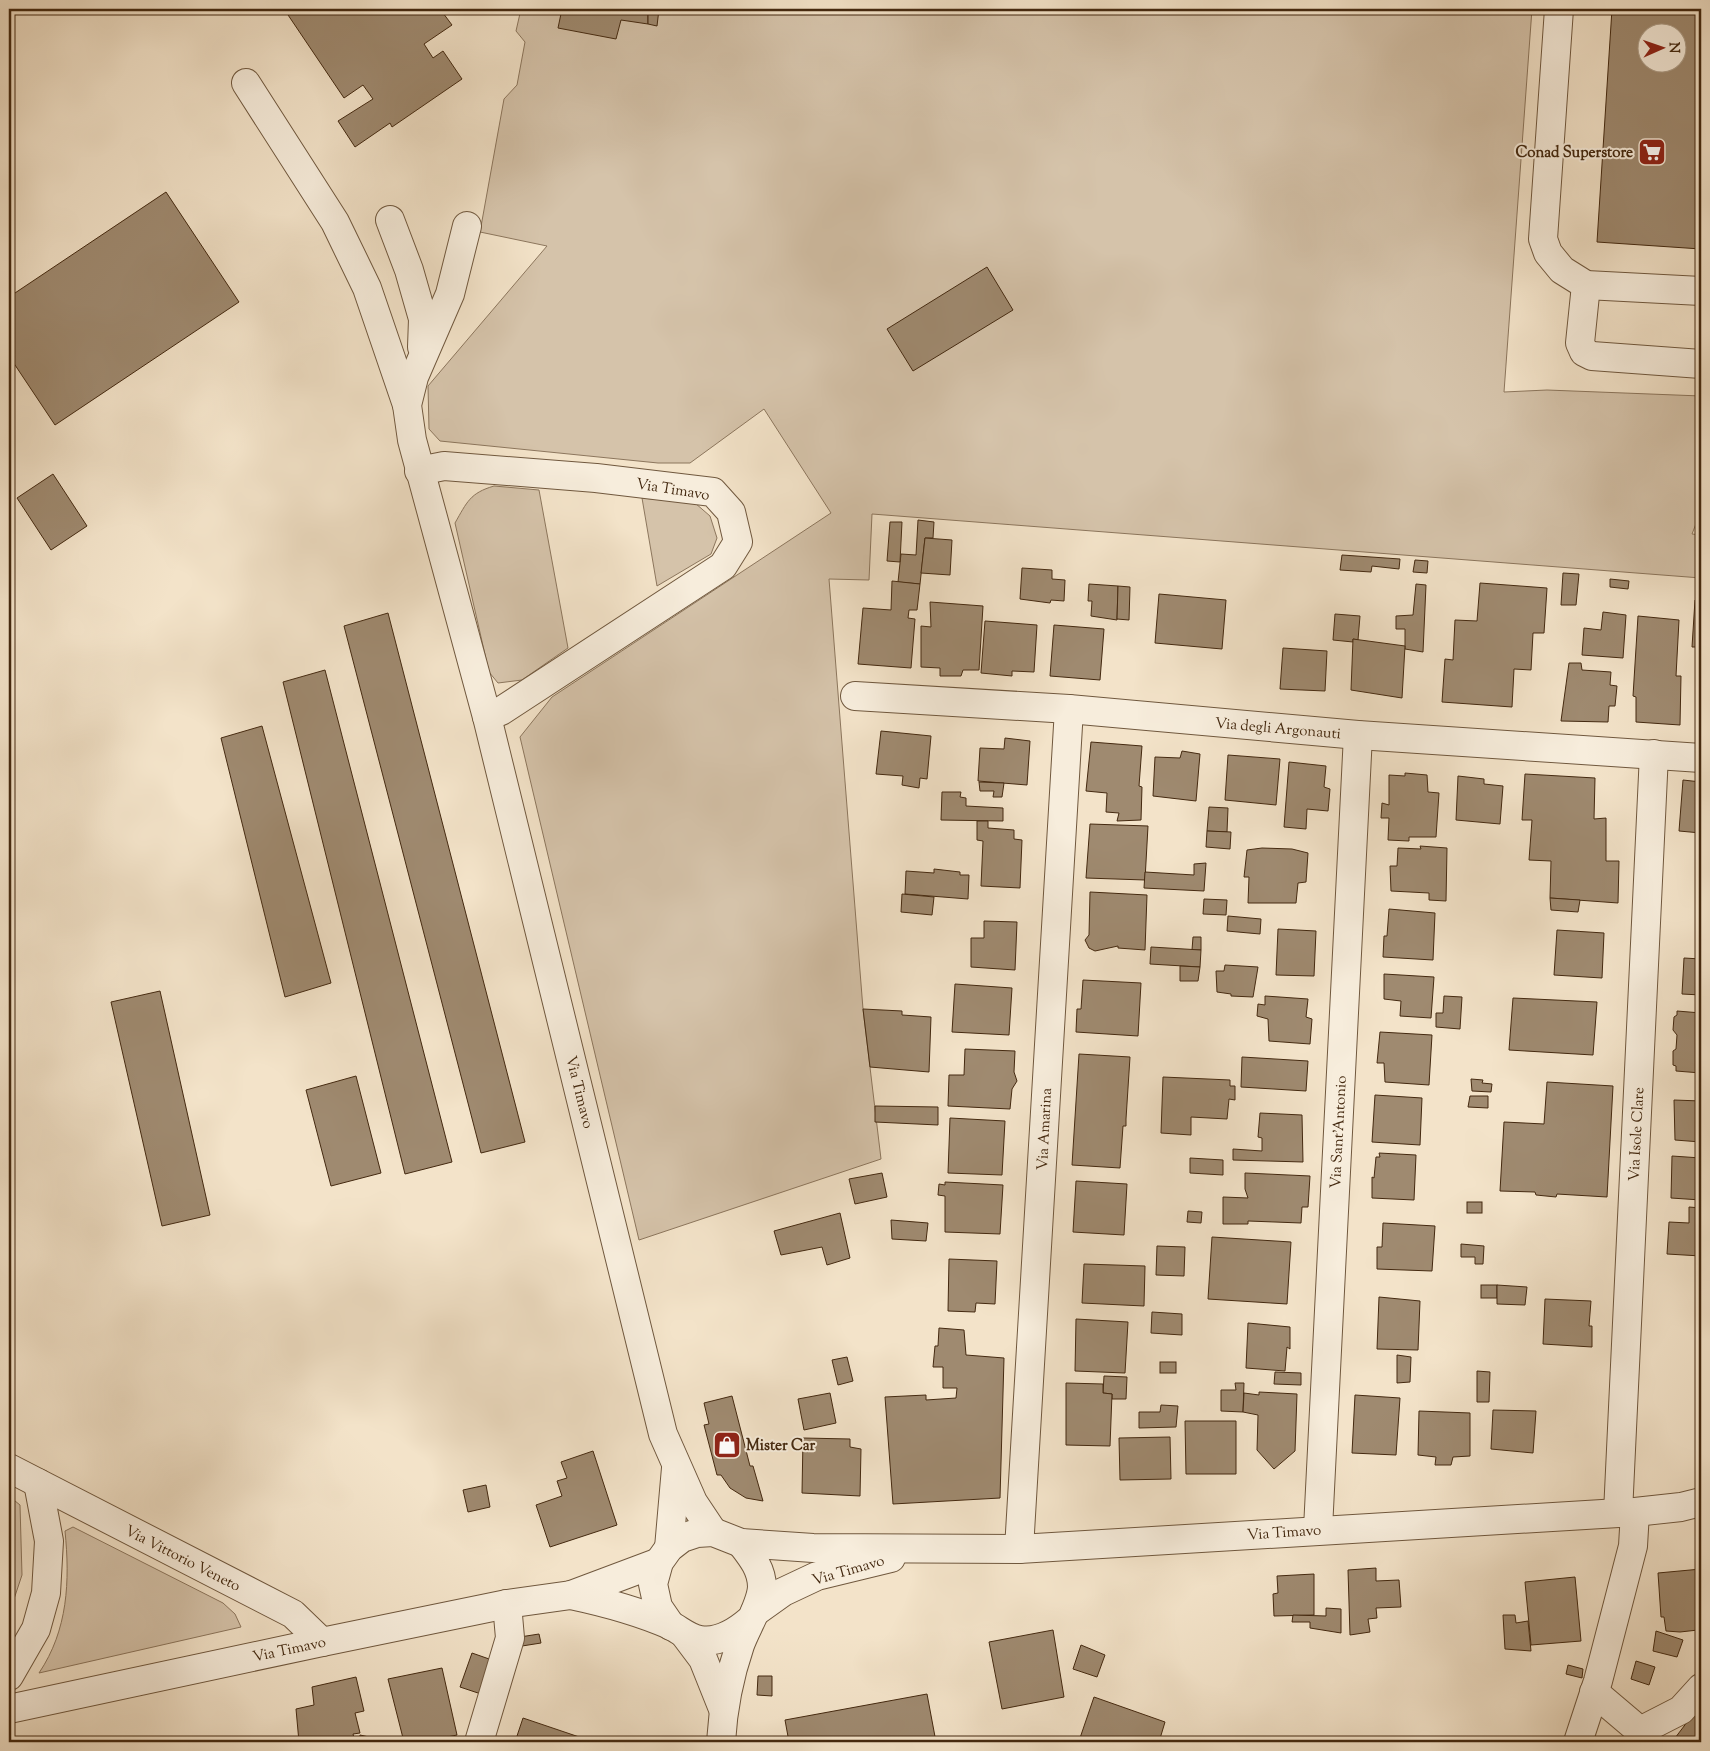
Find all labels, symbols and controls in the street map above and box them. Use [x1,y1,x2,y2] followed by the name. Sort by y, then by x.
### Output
[1638,22,1688,72] north arrow
[1663,42,1683,54] text: N
[1637,137,1667,167] supermarket icon: Conad Superstore
[1516,143,1633,164] place label: Conad Superstore
[634,474,711,507] street label: Via Timavo
[1214,714,1342,745] street label: Via degli Argonauti
[559,1054,598,1131] street label: Via Timavo
[1326,1075,1353,1189] street label: Via Sant'Antonio
[1625,1086,1650,1182] street label: Via Isole Clare
[1033,1087,1058,1171] street label: Via Amarina
[712,1430,742,1460] shop icon: Mister Car
[746,1436,815,1457] place label: Mister Car
[1246,1520,1322,1547] street label: Via Timavo
[121,1521,244,1598] street label: Via Vittorio Veneto
[810,1551,887,1592] street label: Via Timavo
[251,1632,328,1668] street label: Via Timavo

